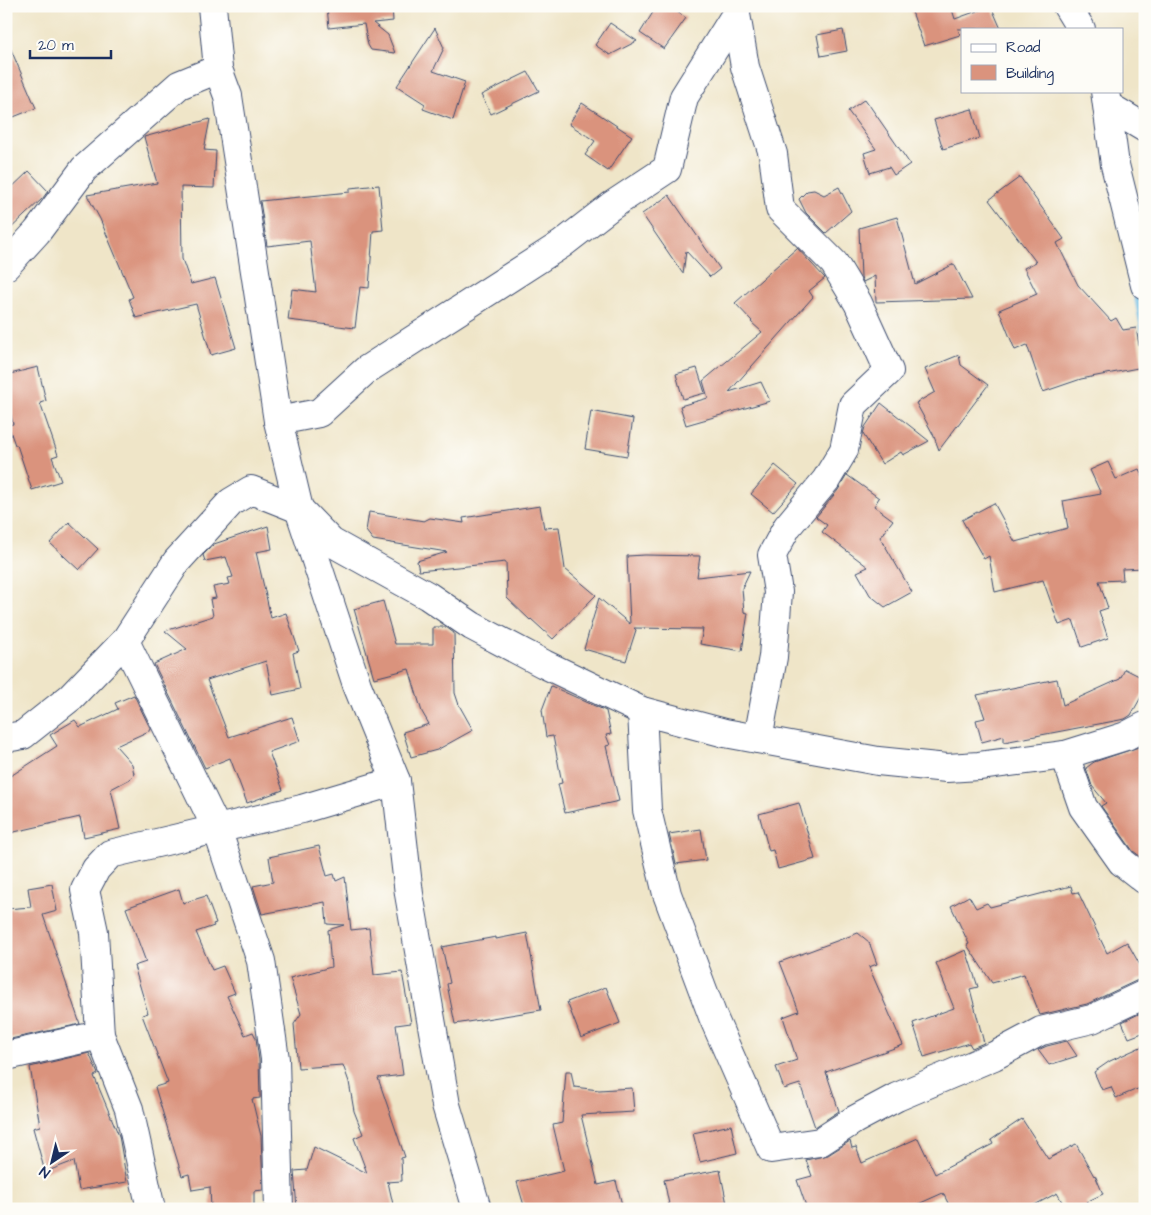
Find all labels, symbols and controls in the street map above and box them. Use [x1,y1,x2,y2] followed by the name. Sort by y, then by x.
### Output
[30,28,111,60] scale bar
[961,28,1124,92] legend
[38,35,74,56] text: 20 m
[1006,37,1041,58] text: Road
[1006,63,1054,85] text: Building
[28,1138,78,1188] north arrow
[36,1161,54,1183] text: N

